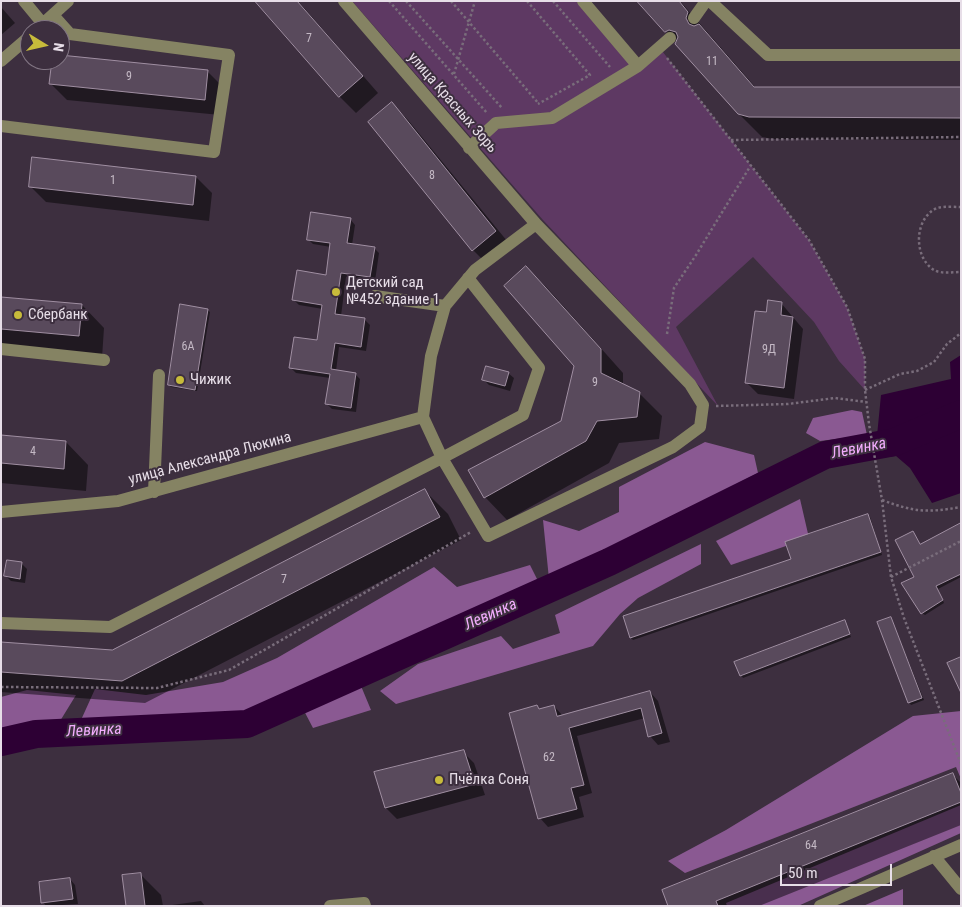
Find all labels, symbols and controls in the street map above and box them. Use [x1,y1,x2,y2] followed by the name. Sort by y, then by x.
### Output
[20,20,70,70] north arrow
[306,32,312,46] house number: 7
[50,42,67,53] text: N
[403,49,501,157] street label: улица Красных Зорь
[706,55,718,69] house number: 11
[126,70,132,84] house number: 9
[429,169,435,183] house number: 8
[110,174,116,188] house number: 1
[346,274,440,309] place label: Детский сад №452 здание 1
[330,286,342,298] marker: Детский сад №452 здание 1
[28,306,88,324] place label: Сбербанк
[12,309,24,321] marker: Сбербанк
[182,340,194,354] house number: 6А
[762,343,776,357] house number: 9Д
[190,371,231,389] place label: Чижик
[174,374,186,386] marker: Чижик
[592,376,598,390] house number: 9
[127,429,293,489] street label: улица Александра Люкина
[830,434,888,464] water label: Левинка
[30,445,36,459] house number: 4
[281,573,287,587] house number: 7
[462,595,520,635] water label: Левинка
[66,720,122,742] water label: Левинка
[543,751,555,765] house number: 62
[449,771,529,789] place label: Пчёлка Соня
[433,774,445,786] marker: Пчёлка Соня
[805,839,817,853] house number: 64
[782,854,894,886] scale bar
[788,864,818,882] text: 50 m

